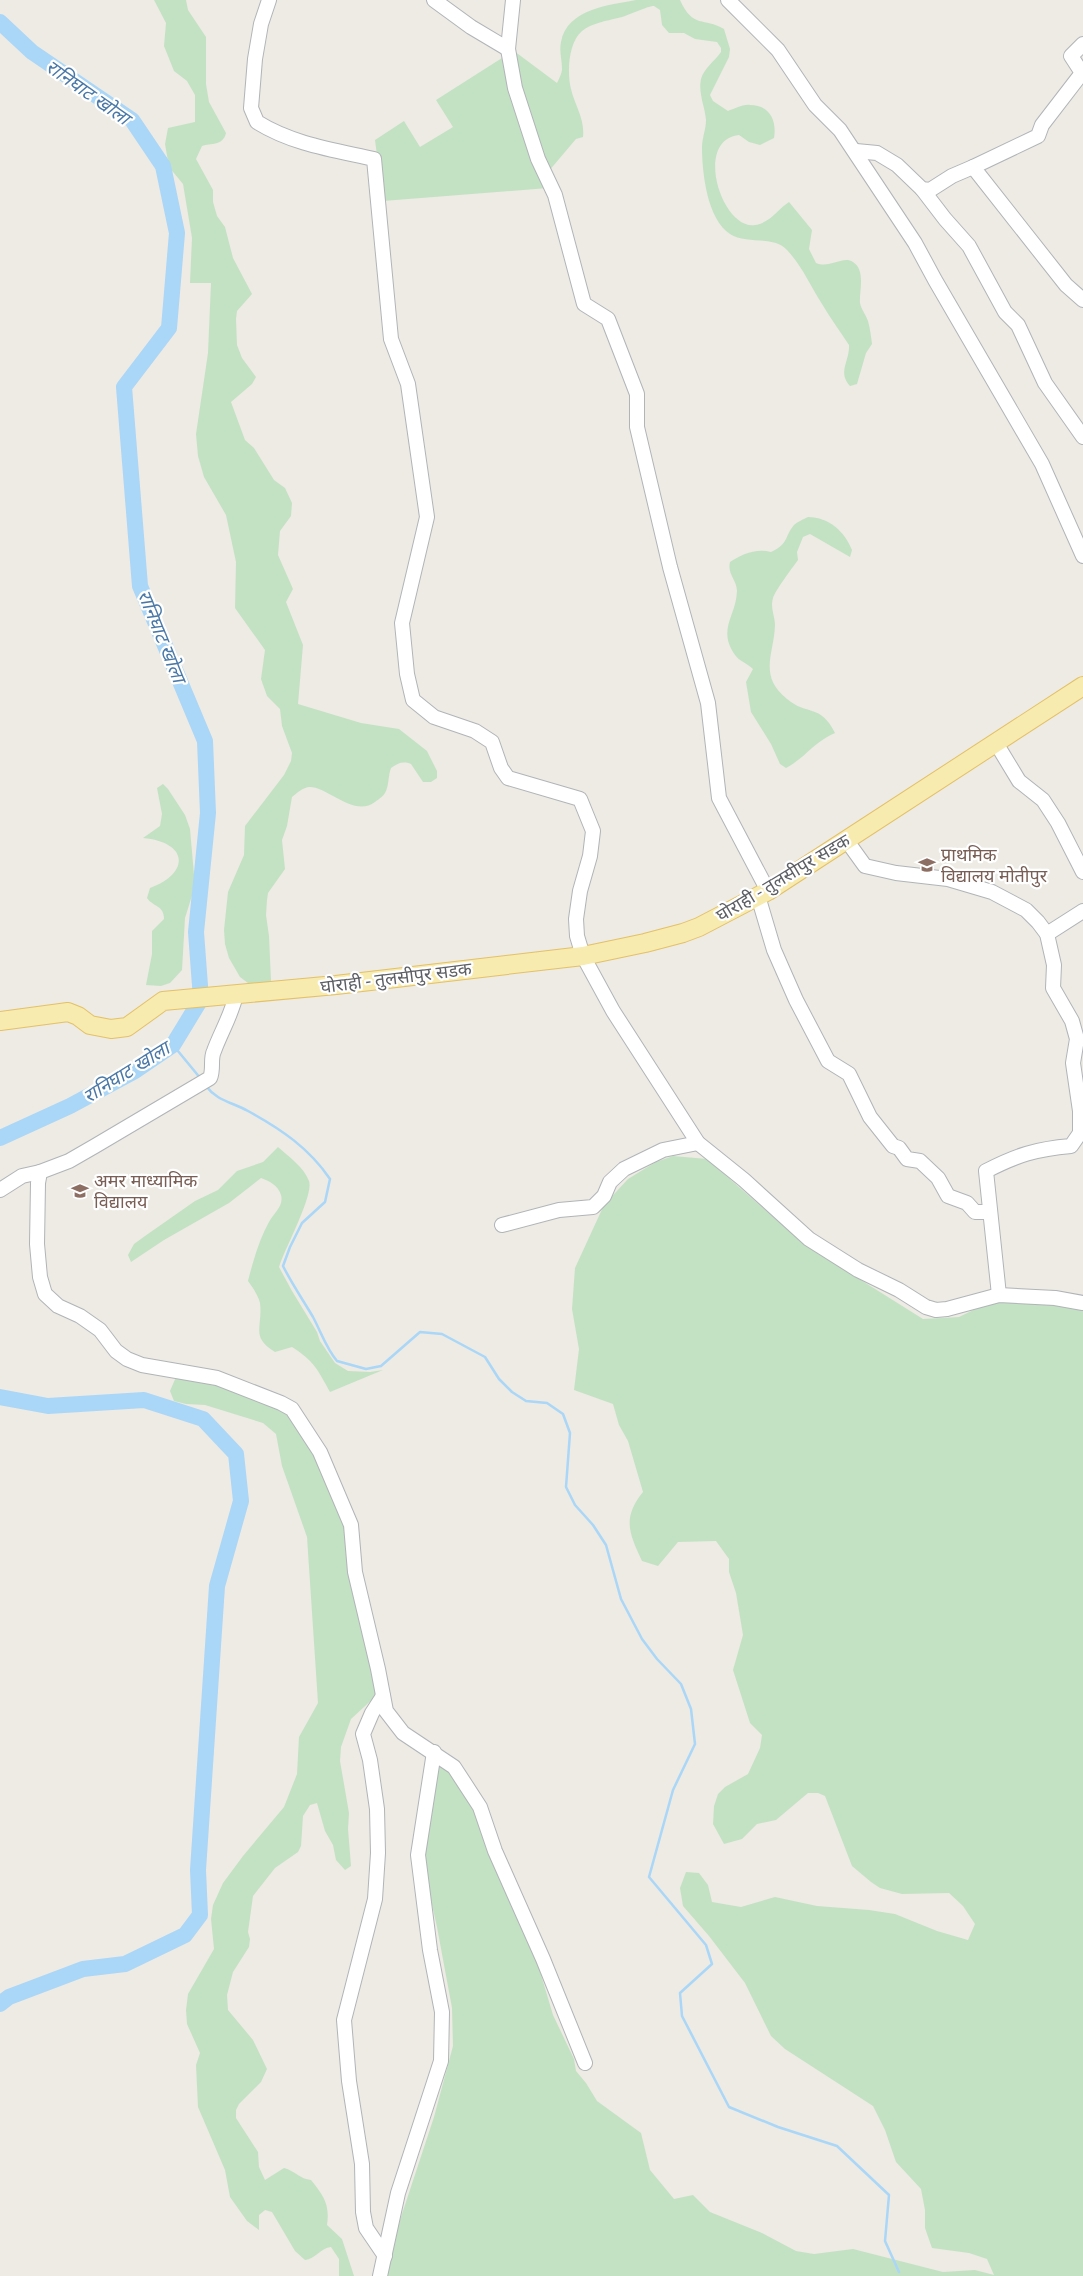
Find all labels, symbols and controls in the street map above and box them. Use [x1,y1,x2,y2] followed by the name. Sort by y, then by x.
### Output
[41,54,138,132] water label: रानिघाट खोला
[133,586,193,689] water label: रानिघाट खोला
[712,828,855,927] street label: घोराही - तुलसीपुर सडक
[941,843,1048,888] place label: प्राथमिक विद्यालय मोतीपुर
[917,855,937,875] school or university icon: प्राथमिक विद्यालय मोतीपुर
[319,957,474,999] street label: घोराही - तुलसीपुर सडक
[78,1034,177,1108] water label: रानिघाट खोला
[94,1169,198,1213] place label: अमर माध्यामिक विद्यालय
[70,1181,90,1201] school or university icon: अमर माध्यामिक विद्यालय

